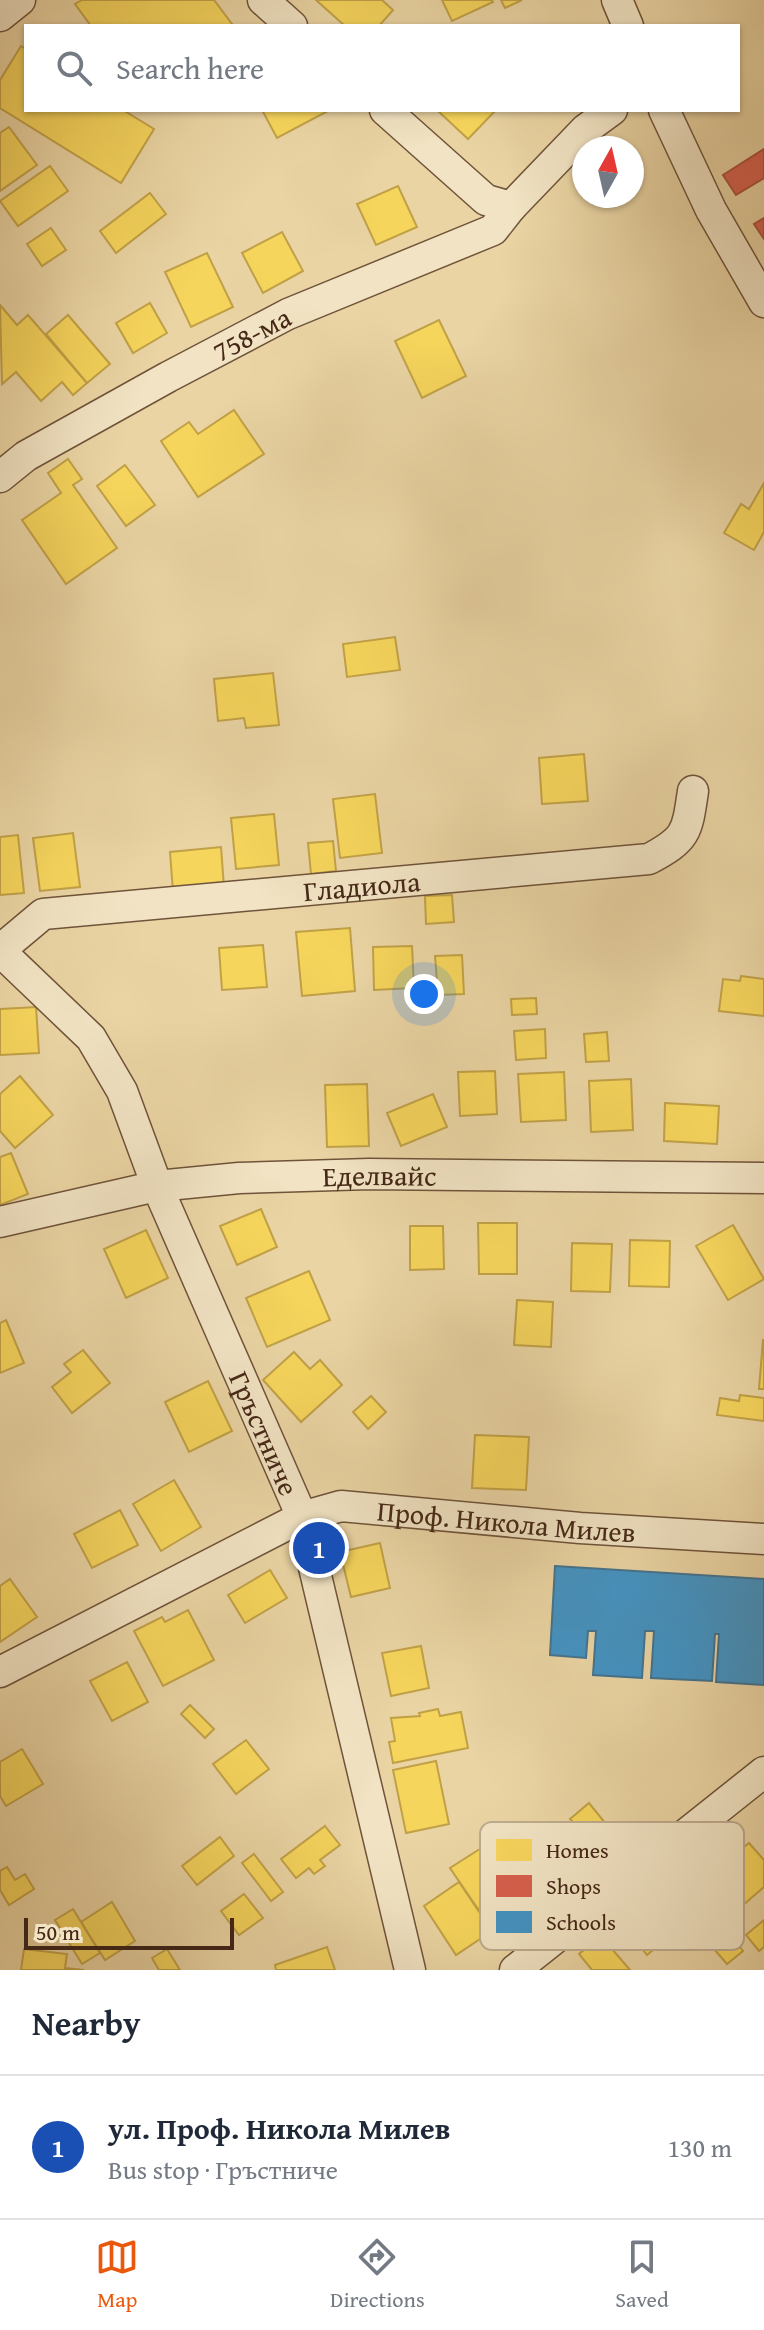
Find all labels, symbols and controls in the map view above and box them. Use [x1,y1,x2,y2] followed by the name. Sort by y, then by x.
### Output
[24,24,740,112] search box
[52,46,96,90] icon: search
[116,46,264,90] text: Search here
[572,136,644,208] north arrow
[205,295,298,371] street label: 758-ма
[301,859,423,911] street label: Гладиола
[404,974,444,1014] your location
[322,1153,437,1196] street label: Еделвайс
[220,1364,310,1502] street label: Гръстниче
[375,1489,637,1552] street label: Проф. Никола Милев
[293,1518,345,1578] pin: 1
[480,1822,744,1950] legend
[546,1834,609,1866] text: Homes
[546,1870,601,1902] text: Shops
[546,1906,616,1938] text: Schools
[24,1914,234,1950] scale bar
[36,1916,80,1948] text: 50 m
[32,1998,141,2047] text: Nearby
[108,2106,450,2150] text: ул. Проф. Никола Милев
[51,2128,65,2167] text: 1
[667,2128,732,2167] text: 130 m
[108,2150,338,2189] text: Bus stop · Гръстниче
[95,2235,139,2315] tab: Map
[330,2235,425,2315] tab: Directions
[615,2235,669,2315] tab: Saved

